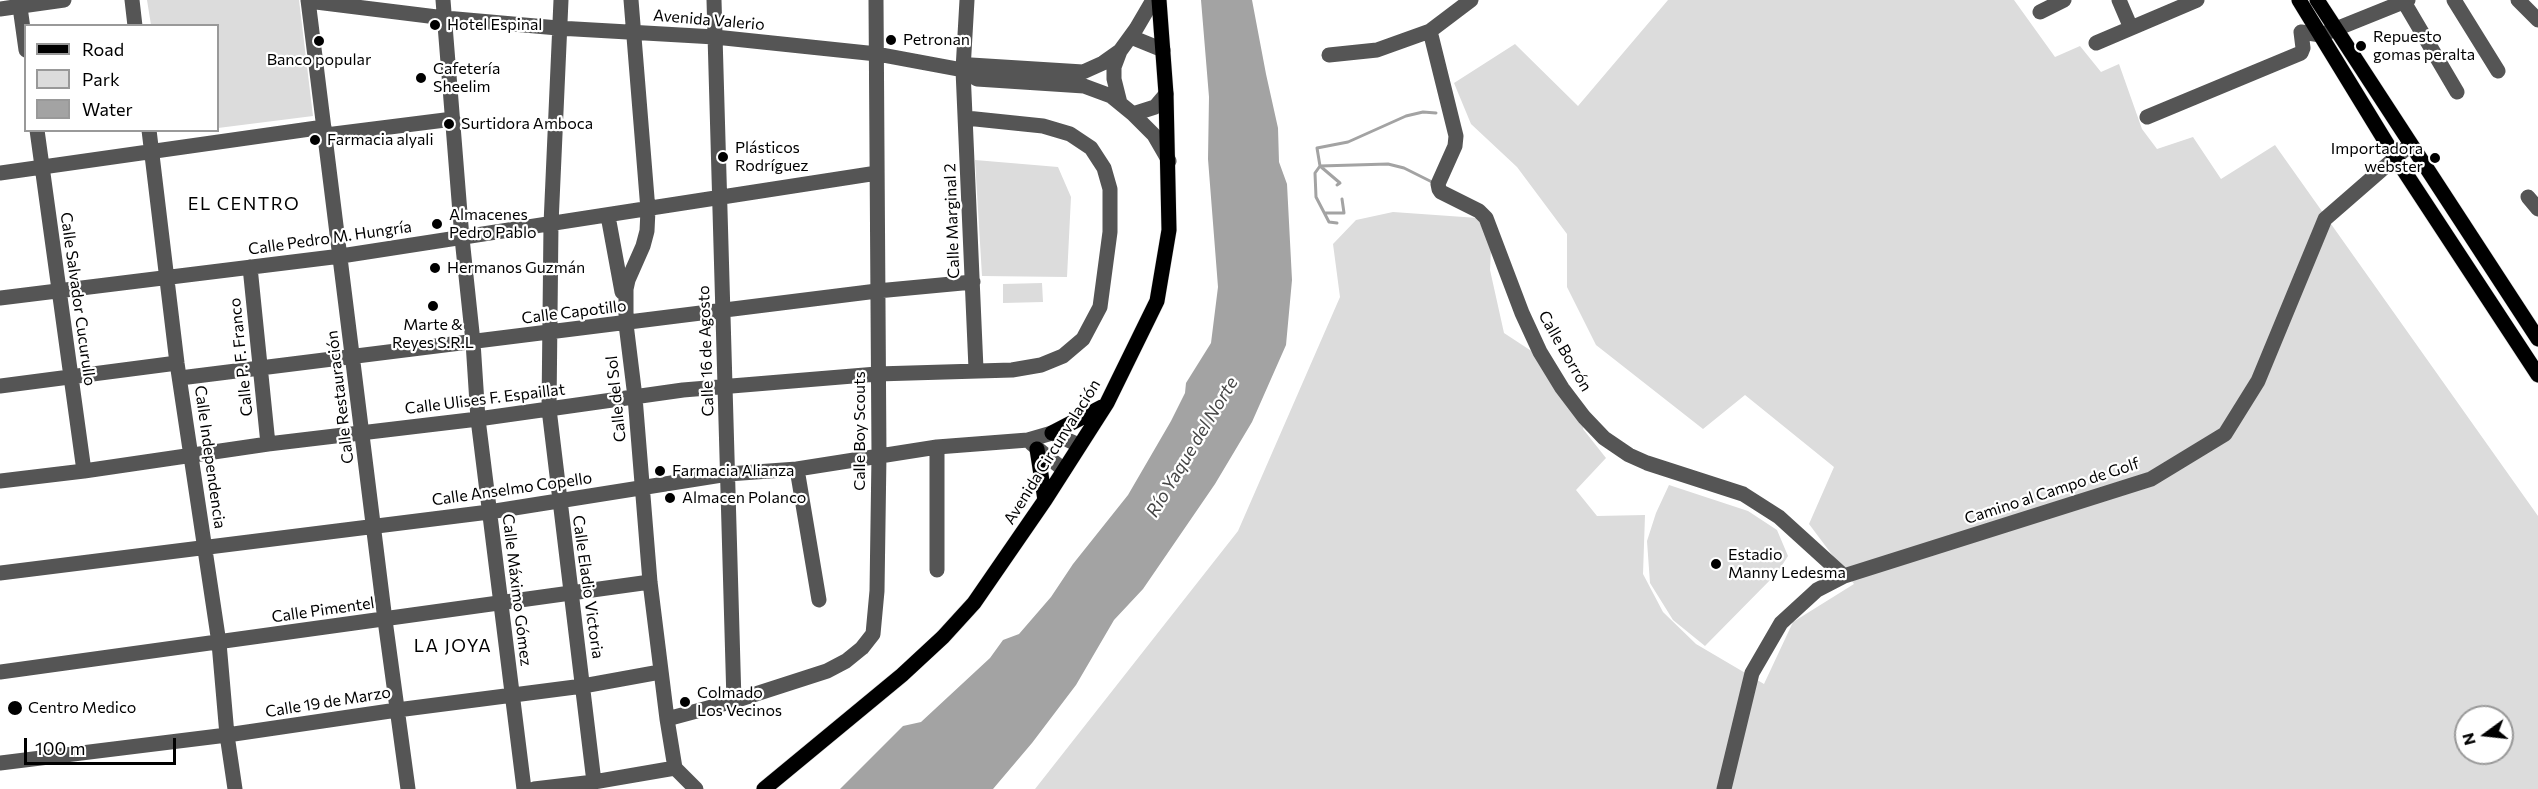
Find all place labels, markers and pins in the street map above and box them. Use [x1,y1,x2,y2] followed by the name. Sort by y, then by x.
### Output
[447,15,542,35] place label: Hotel Espinal
[428,18,442,32] marker: Hotel Espinal
[2373,27,2475,65] place label: Repuesto gomas peralta
[903,30,970,50] place label: Petronan
[884,33,898,47] marker: Petronan
[312,34,326,48] marker: Banco popular
[2354,39,2368,53] marker: Repuesto gomas peralta
[267,50,371,70] place label: Banco popular
[433,59,500,97] place label: Cafetería Sheelim
[414,71,428,85] marker: Cafetería Sheelim
[461,114,593,134] place label: Surtidora Amboca
[442,117,456,131] marker: Surtidora Amboca
[327,130,433,150] place label: Farmacia alyali
[308,133,322,147] marker: Farmacia alyali
[735,138,809,176] place label: Plásticos Rodríguez
[2331,139,2423,177] place label: Importadora webster
[716,150,730,164] marker: Plásticos Rodríguez
[2428,151,2442,165] marker: Importadora webster
[449,205,537,243] place label: Almacenes Pedro Pablo
[430,217,444,231] marker: Almacenes Pedro Pablo
[447,258,585,278] place label: Hermanos Guzmán
[428,261,442,275] marker: Hermanos Guzmán
[426,299,440,313] marker: Marte & Reyes S.R.L
[392,315,474,353] place label: Marte & Reyes S.R.L
[672,461,794,481] place label: Farmacia Alianza
[653,464,667,478] marker: Farmacia Alianza
[682,488,806,508] place label: Almacen Polanco
[663,491,677,505] marker: Almacen Polanco
[1728,545,1846,583] place label: Estadio Manny Ledesma
[1709,557,1723,571] marker: Estadio Manny Ledesma
[697,683,782,721] place label: Colmado Los Vecinos
[678,695,692,709] marker: Colmado Los Vecinos
[28,698,136,718] place label: Centro Medico
[6,699,24,717] marker: Centro Medico

